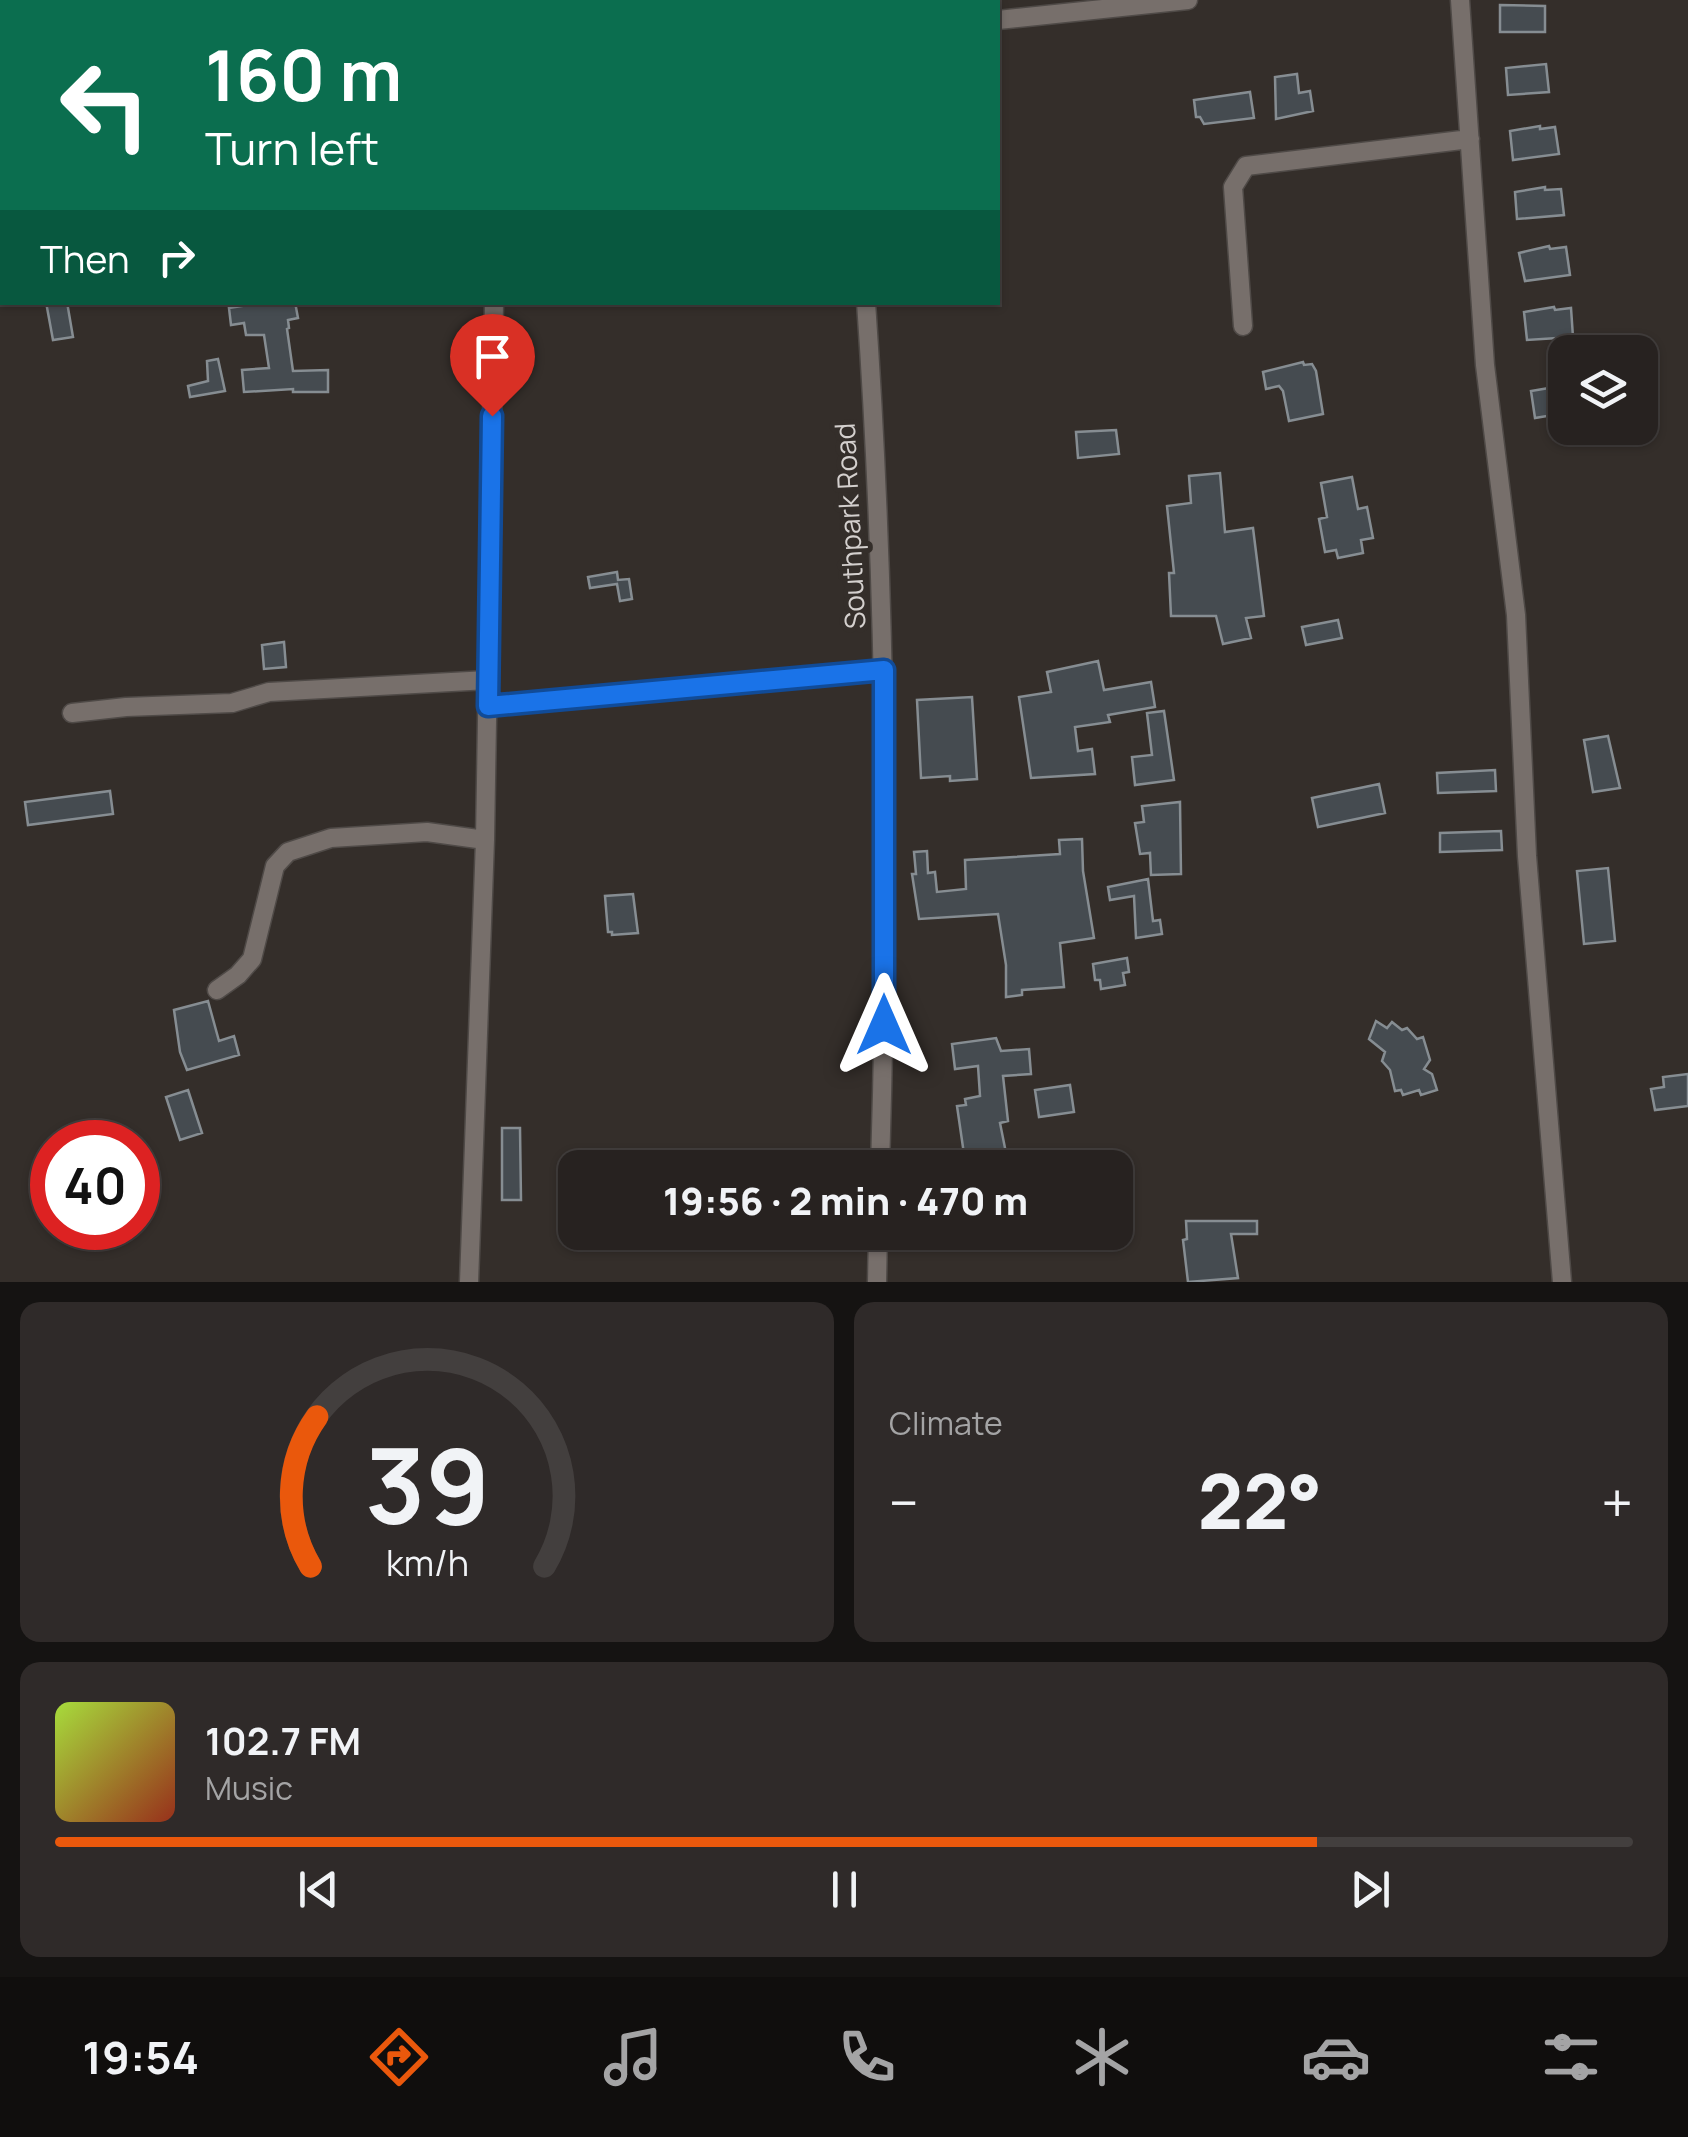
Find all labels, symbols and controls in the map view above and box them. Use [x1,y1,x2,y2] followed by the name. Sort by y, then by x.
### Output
[205,26,402,122] text: 160 m
[40,40,170,170] icon: left
[205,117,379,179] text: Turn left
[149,230,204,285] icon: right
[40,232,129,284] text: Then
[450,314,535,417] pin
[465,329,520,384] icon: arrive
[1548,335,1658,445] map controls
[1548,335,1658,445] button: layers
[825,422,873,630] street label: Southpark Road
[832,973,936,1077] position arrow
[30,1120,160,1250] speed limit sign: 40
[663,1174,1028,1226] text: 19:56 · 2 min · 470 m
[889,1401,1003,1445] text: Climate
[364,1413,490,1555] text: 39
[1198,1449,1322,1552] text: 22°
[889,1464,919,1540] text: −
[1601,1464,1633,1540] text: +
[385,1538,469,1587] text: km/h
[205,1714,361,1766] text: 102.7 FM
[205,1766,293,1810] text: Music
[291,1862,346,1917] icon: previous
[817,1862,872,1917] icon: pause
[1343,1862,1398,1917] icon: next
[364,2022,434,2092] icon: directions
[598,2022,668,2092] icon: music
[832,2022,902,2092] icon: phone
[1067,2022,1137,2092] icon: climate
[1301,2022,1371,2092] icon: car
[1536,2022,1606,2092] icon: filters
[82,2026,199,2088] text: 19:54

